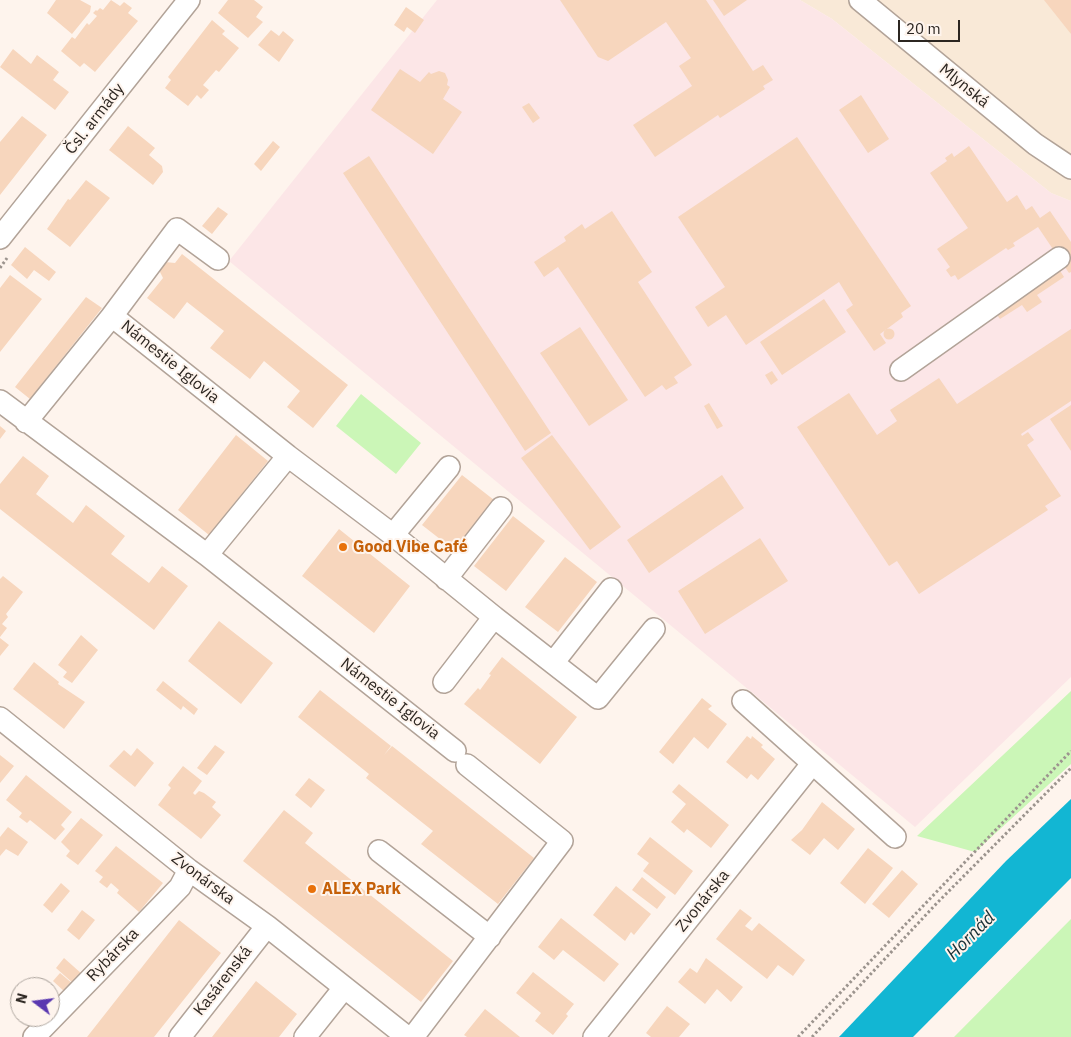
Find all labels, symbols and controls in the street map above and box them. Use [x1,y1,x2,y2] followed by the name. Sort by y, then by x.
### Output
[901,10,964,42] scale bar
[906,19,941,38] text: 20 m
[935,60,993,112] street label: Mlynská
[61,80,129,158] street label: Čsl. armády
[117,316,223,408] street label: Námestie Iglovia
[353,537,468,557] place label: Good Vibe Café
[337,541,349,553] marker: Good Vibe Café
[336,654,444,744] street label: Námestie Iglovia
[168,849,238,909] street label: Zvonárska
[672,866,734,936] street label: Zvonárska
[322,879,401,899] place label: ALEX Park
[306,883,318,895] marker: ALEX Park
[942,907,1000,965] water label: Hornád
[83,924,143,986] street label: Rybárska
[190,942,256,1020] street label: Kasárenská
[10,977,60,1027] north arrow
[11,991,31,1006] text: N

